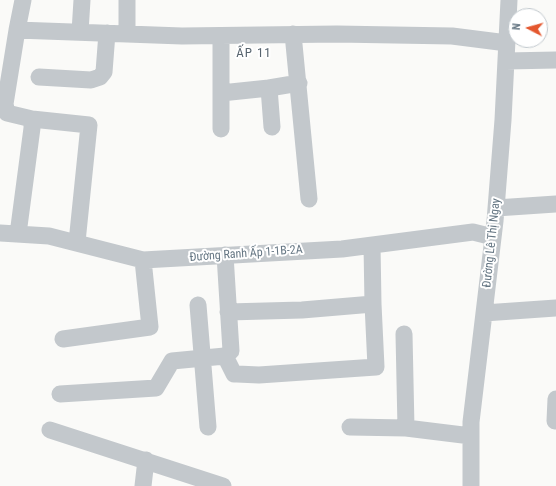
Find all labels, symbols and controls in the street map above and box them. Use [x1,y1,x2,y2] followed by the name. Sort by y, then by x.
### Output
[508,8,548,48] north arrow
[510,23,523,31] text: N
[236,46,272,62] district label: ẤP 11
[480,198,504,288] street label: Đường Lê Thị Ngay
[189,243,303,265] street label: Đường Ranh Ấp 1-1B-2A

